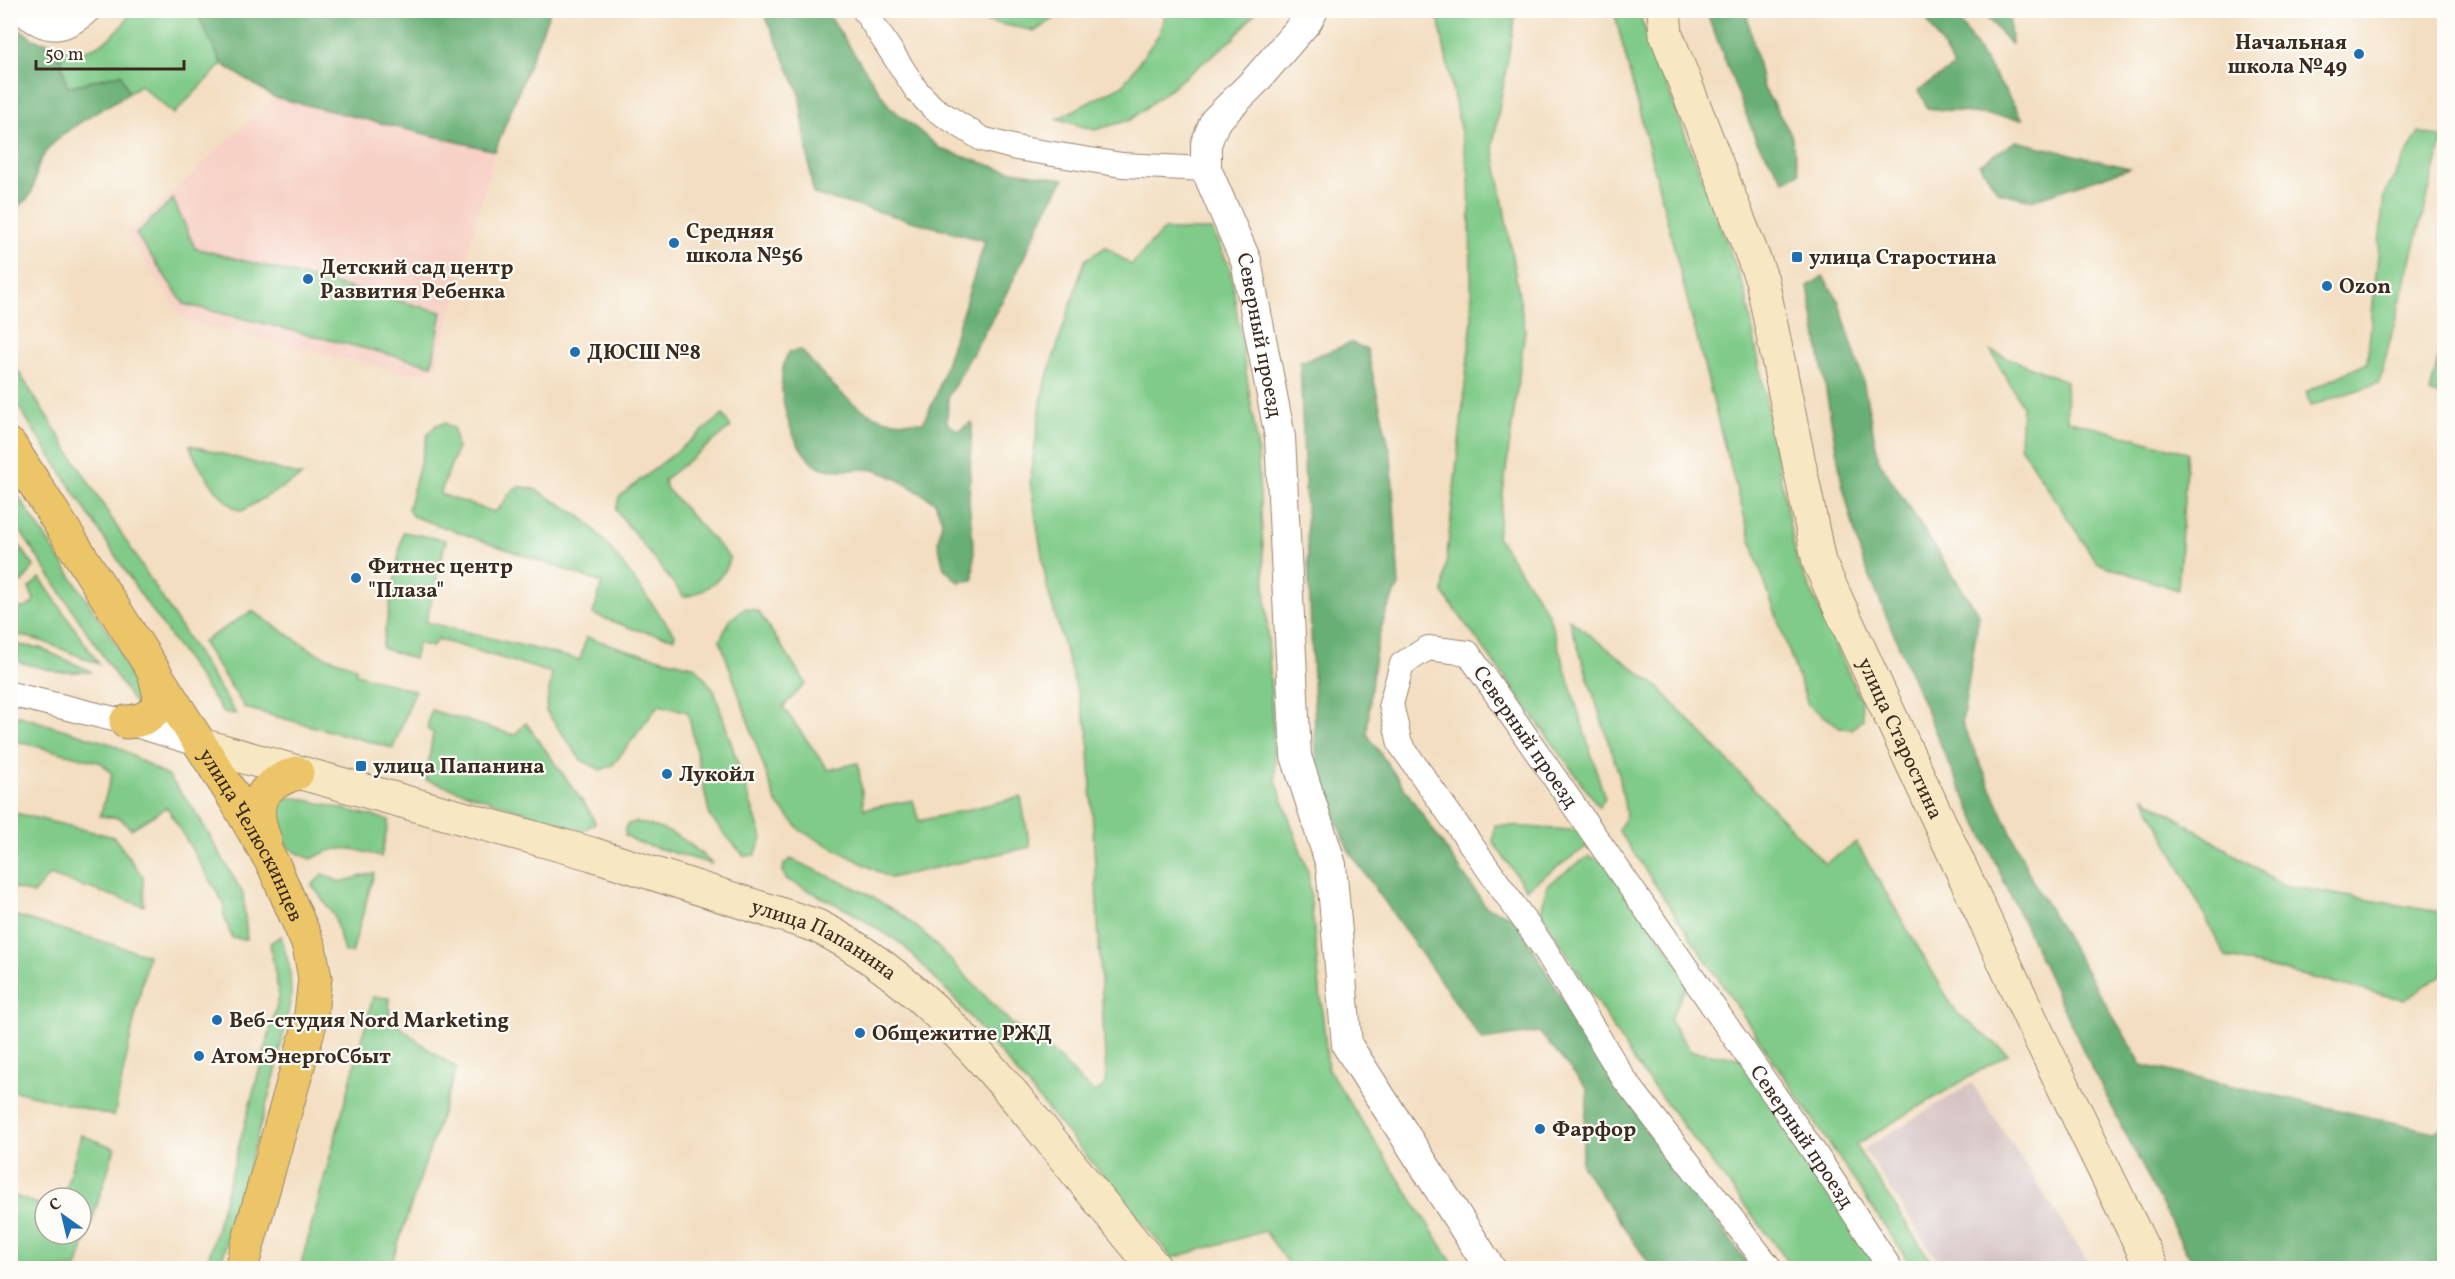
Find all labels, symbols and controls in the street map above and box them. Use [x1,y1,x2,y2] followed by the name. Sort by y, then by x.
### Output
[2228,29,2347,82] place label: Начальная школа №49
[36,33,184,71] scale bar
[45,43,84,68] text: 50 m
[2352,47,2366,61] marker: Начальная школа №49
[686,218,803,271] place label: Средняя школа №56
[667,236,681,250] marker: Средняя школа №56
[1809,244,1997,273] place label: улица Старостина
[1228,248,1289,420] street label: Северный проезд
[1790,250,1804,264] marker: улица Старостина
[320,254,513,307] place label: Детский сад центр Развития Ребенка
[301,272,315,286] marker: Детский сад центр Развития Ребенка
[2339,273,2391,302] place label: Ozon
[2320,279,2334,293] marker: Ozon
[587,339,701,368] place label: ДЮСШ №8
[568,345,582,359] marker: ДЮСШ №8
[368,553,513,606] place label: Фитнес центр "Плаза"
[349,571,363,585] marker: Фитнес центр "Плаза"
[1849,653,1949,824] street label: улица Старостина
[1465,660,1584,815] street label: Северный проезд
[191,743,310,927] street label: улица Челюскинцев
[373,753,545,782] place label: улица Папанина
[354,759,368,773] marker: улица Папанина
[679,761,755,790] place label: Лукойл
[660,767,674,781] marker: Лукойл
[747,893,902,988] street label: улица Папанина
[229,1007,509,1036] place label: Веб-студия Nord Marketing
[210,1013,224,1027] marker: Веб-студия Nord Marketing
[872,1020,1052,1049] place label: Общежитие РЖД
[853,1026,867,1040] marker: Общежитие РЖД
[211,1043,391,1072] place label: АтомЭнергоСбыт
[192,1049,206,1063] marker: АтомЭнергоСбыт
[1742,1060,1860,1215] street label: Северный проезд
[1552,1116,1636,1145] place label: Фарфор
[1533,1122,1547,1136] marker: Фарфор
[33,1186,93,1246] north arrow
[45,1193,66,1217] text: С

